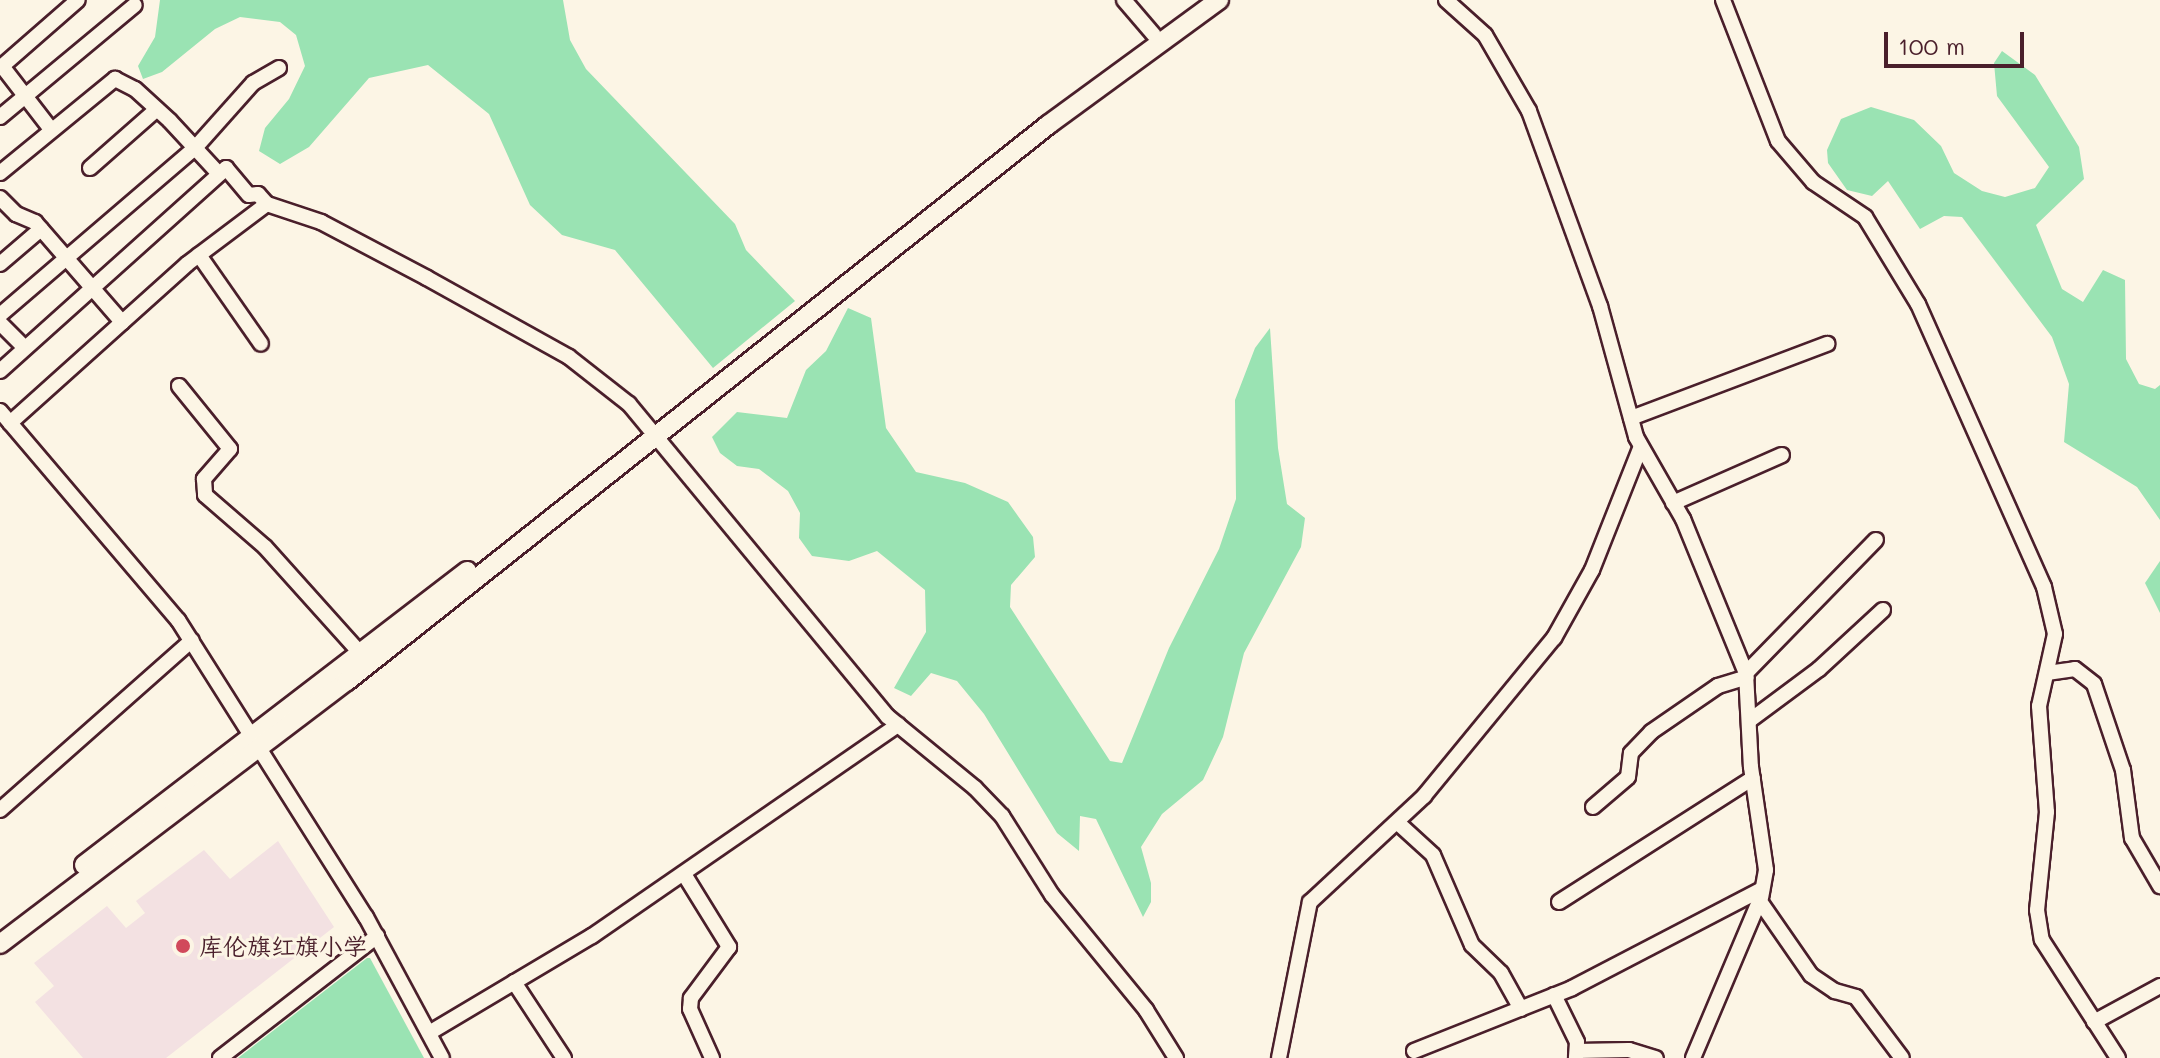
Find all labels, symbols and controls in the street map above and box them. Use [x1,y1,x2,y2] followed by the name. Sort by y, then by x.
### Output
[1888,16,2028,66] scale bar
[1898,30,1965,61] text: 100 m
[199,932,367,960] place label: 库伦旗红旗小学
[174,937,192,955] marker: 库伦旗红旗小学

